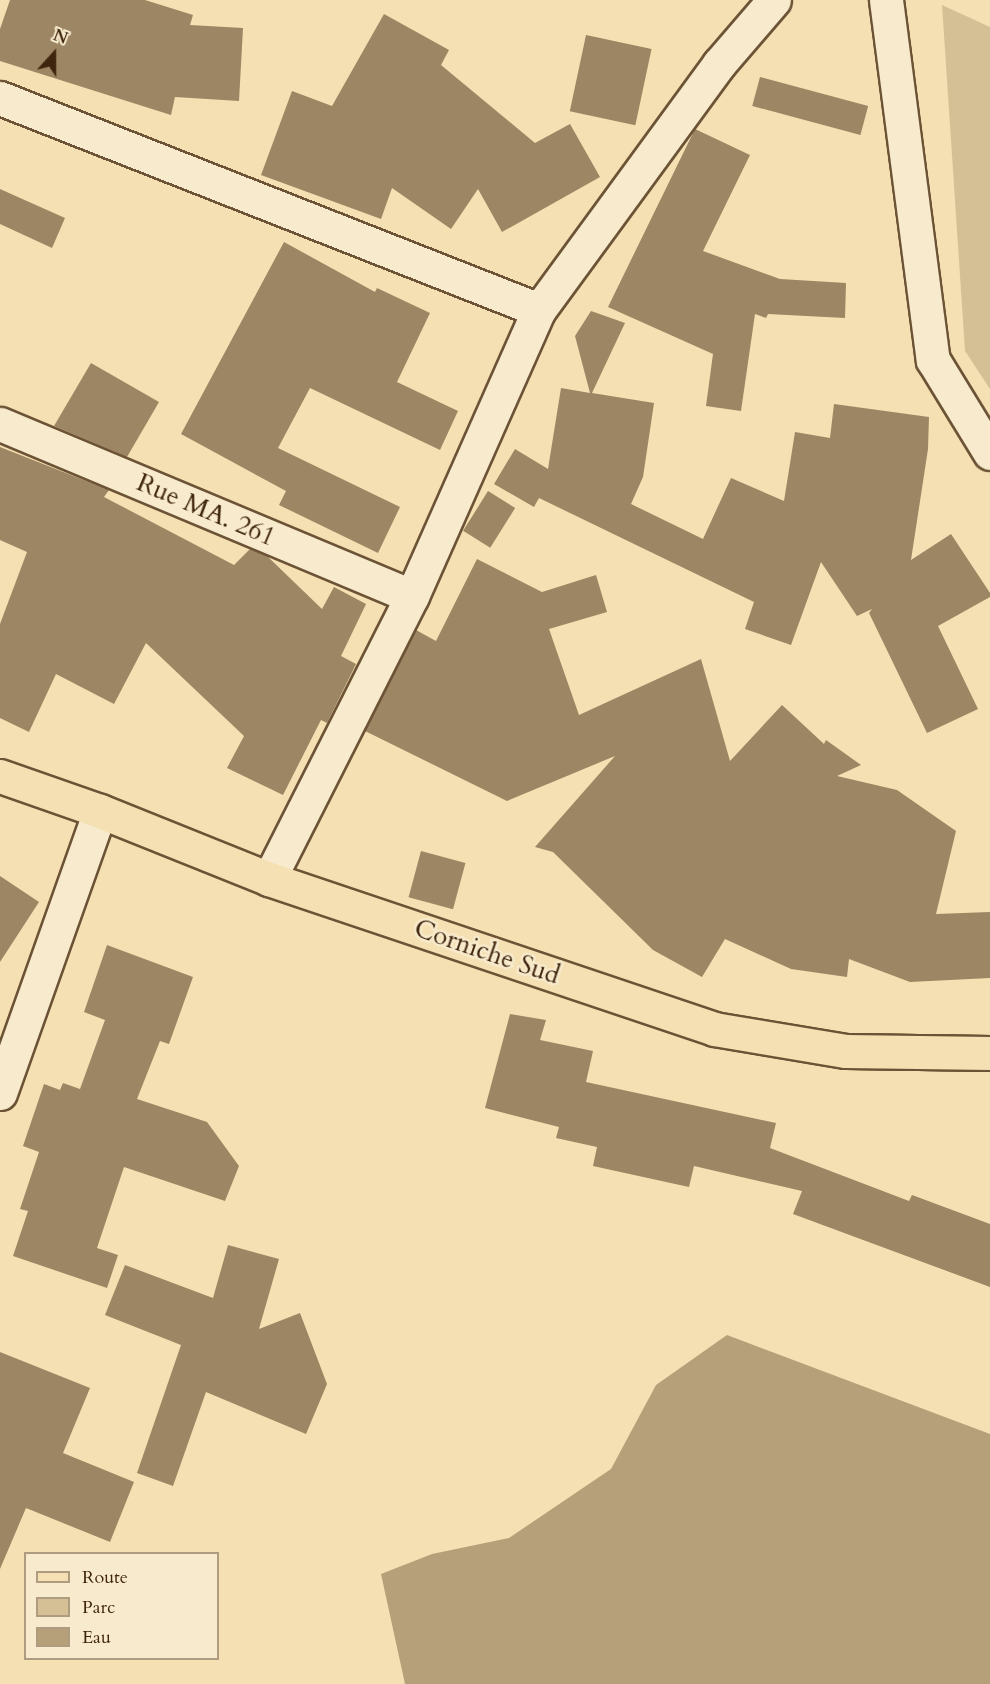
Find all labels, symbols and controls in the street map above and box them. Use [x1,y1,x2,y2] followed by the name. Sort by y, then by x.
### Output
[24,24,84,84] north arrow
[50,24,71,50] text: N
[132,467,280,553] street label: Rue MA. 261
[410,913,564,991] street label: Corniche Sud
[24,1552,219,1660] legend
[82,1565,128,1590] text: Route
[82,1595,115,1620] text: Parc
[82,1625,111,1650] text: Eau

